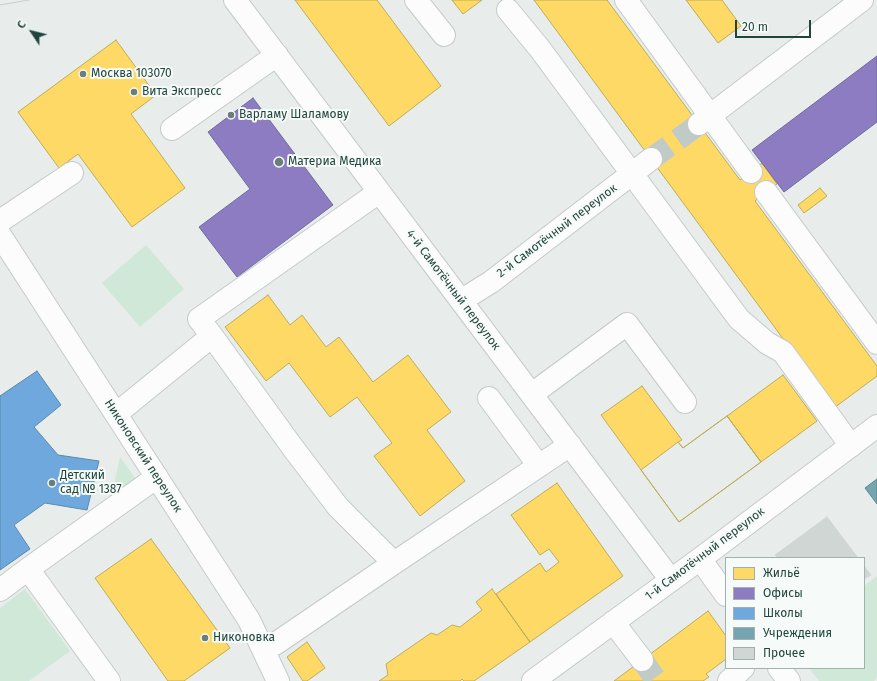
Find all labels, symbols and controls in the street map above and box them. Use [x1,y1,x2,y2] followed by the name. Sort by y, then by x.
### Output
[12,12,52,52] north arrow
[737,12,813,38] scale bar
[15,19,29,31] text: С
[742,20,768,34] text: 20 m
[91,67,172,81] place label: Москва 103070
[78,69,88,79] marker: Москва 103070
[142,85,221,99] place label: Вита Экспресс
[129,87,139,97] marker: Вита Экспресс
[239,108,349,122] place label: Варламу Шаламову
[226,110,236,120] marker: Варламу Шаламову
[288,155,382,169] place label: Материа Медика
[273,156,285,168] marker: Материа Медика
[494,181,620,281] street label: 2-й Самотёчный переулок
[403,227,503,353] street label: 4-й Самотёчный переулок
[101,397,185,515] street label: Никоновский переулок
[60,469,122,497] place label: Детский сад № 1387
[47,478,57,488] marker: Детский сад № 1387
[642,504,768,604] street label: 1-й Самотёчный переулок
[725,557,865,669] legend
[763,566,800,580] text: Жильё
[763,586,803,600] text: Офисы
[763,606,803,620] text: Школы
[763,626,832,640] text: Учреждения
[213,631,275,645] place label: Никоновка
[200,633,210,643] marker: Никоновка
[763,646,805,660] text: Прочее

